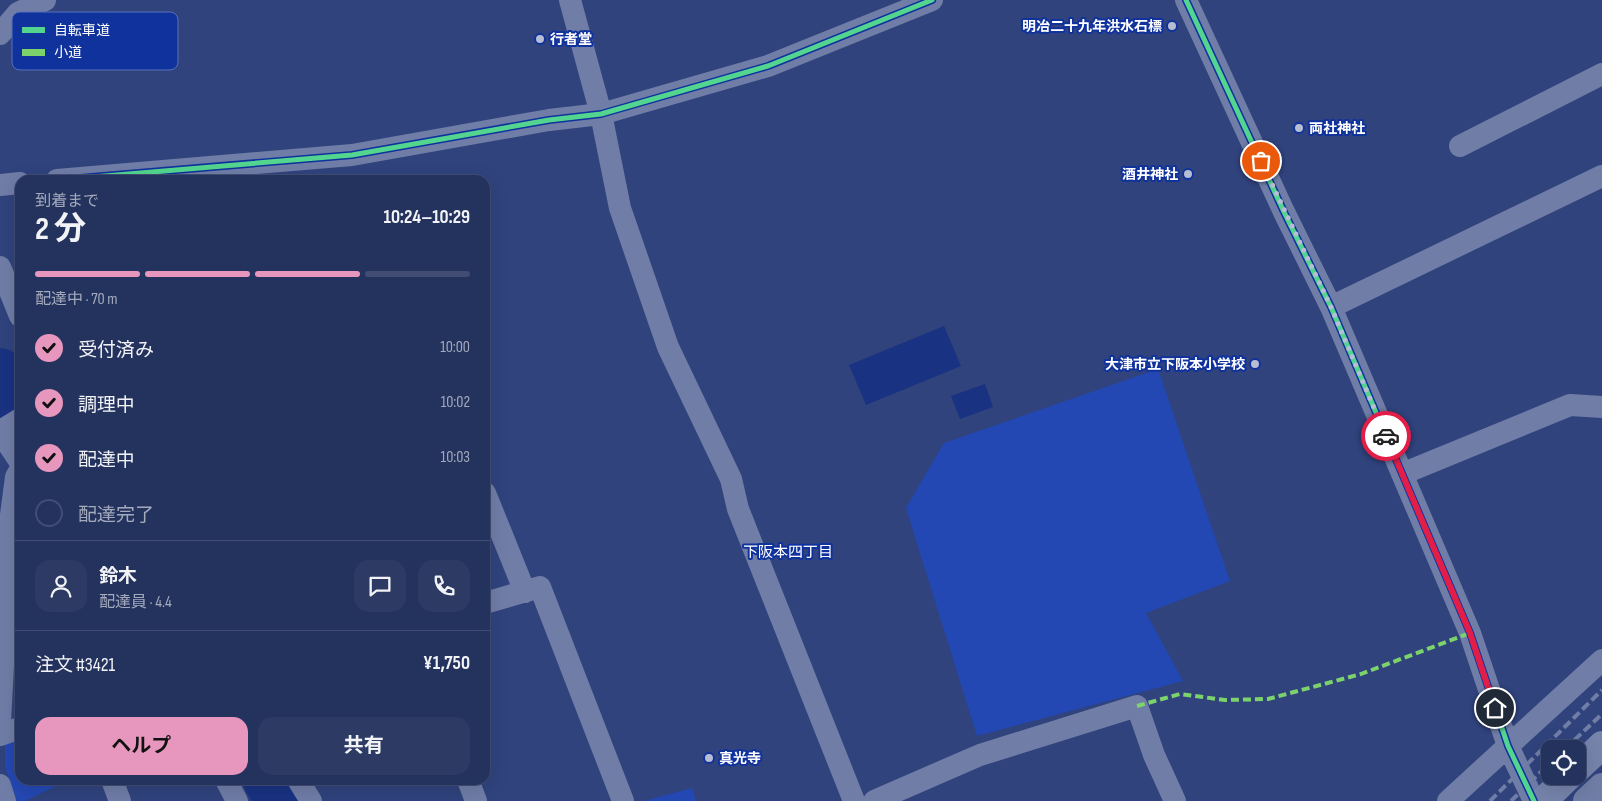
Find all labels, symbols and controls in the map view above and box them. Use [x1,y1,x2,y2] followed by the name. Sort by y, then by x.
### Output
[12,12,178,70] legend
[1022,18,1162,35] place label: 明冶二十九年洪水石標
[1166,20,1178,32] marker: 明冶二十九年洪水石標
[54,22,110,39] text: 自転車道
[550,31,592,48] place label: 行者堂
[534,33,546,45] marker: 行者堂
[54,44,82,61] text: 小道
[1309,120,1365,137] place label: 両社神社
[1293,122,1305,134] marker: 両社神社
[1240,140,1282,182] pin
[1247,147,1275,175] icon: bag
[1122,166,1178,183] place label: 酒井神社
[1182,168,1194,180] marker: 酒井神社
[35,192,99,211] text: 到着まで
[384,206,470,229] text: 10:24–10:29
[35,210,86,249] text: 2 分
[35,290,118,309] text: 配達中 · 70 m
[35,334,63,362] icon: check
[440,338,470,357] text: 10:00
[78,339,154,362] text: 受付済み
[1105,356,1245,373] place label: 大津市立下阪本小学校
[1249,358,1261,370] marker: 大津市立下阪本小学校
[35,389,63,417] icon: check
[441,393,470,412] text: 10:02
[78,394,135,417] text: 調理中
[1361,411,1411,461] courier
[1372,422,1400,450] icon: car
[35,444,63,472] icon: check
[441,448,470,467] text: 10:03
[78,449,135,472] text: 配達中
[78,504,154,527] text: 配達完了
[743,543,833,562] district label: 下阪本四丁目
[35,560,87,612] button: person
[354,560,406,612] button: chat
[418,560,470,612] button: phone
[99,565,137,588] text: 鈴木
[99,593,172,612] text: 配達員 · 4.4
[423,652,470,675] text: ¥1,750
[35,654,115,677] text: 注文 #3421
[1474,687,1516,729] pin
[1481,694,1509,722] icon: home
[35,717,248,775] button: ヘルプ
[258,717,470,775] button: 共有
[1541,740,1586,785] map controls
[1541,740,1586,785] button: locate
[719,750,761,767] place label: 真光寺
[703,752,715,764] marker: 真光寺

